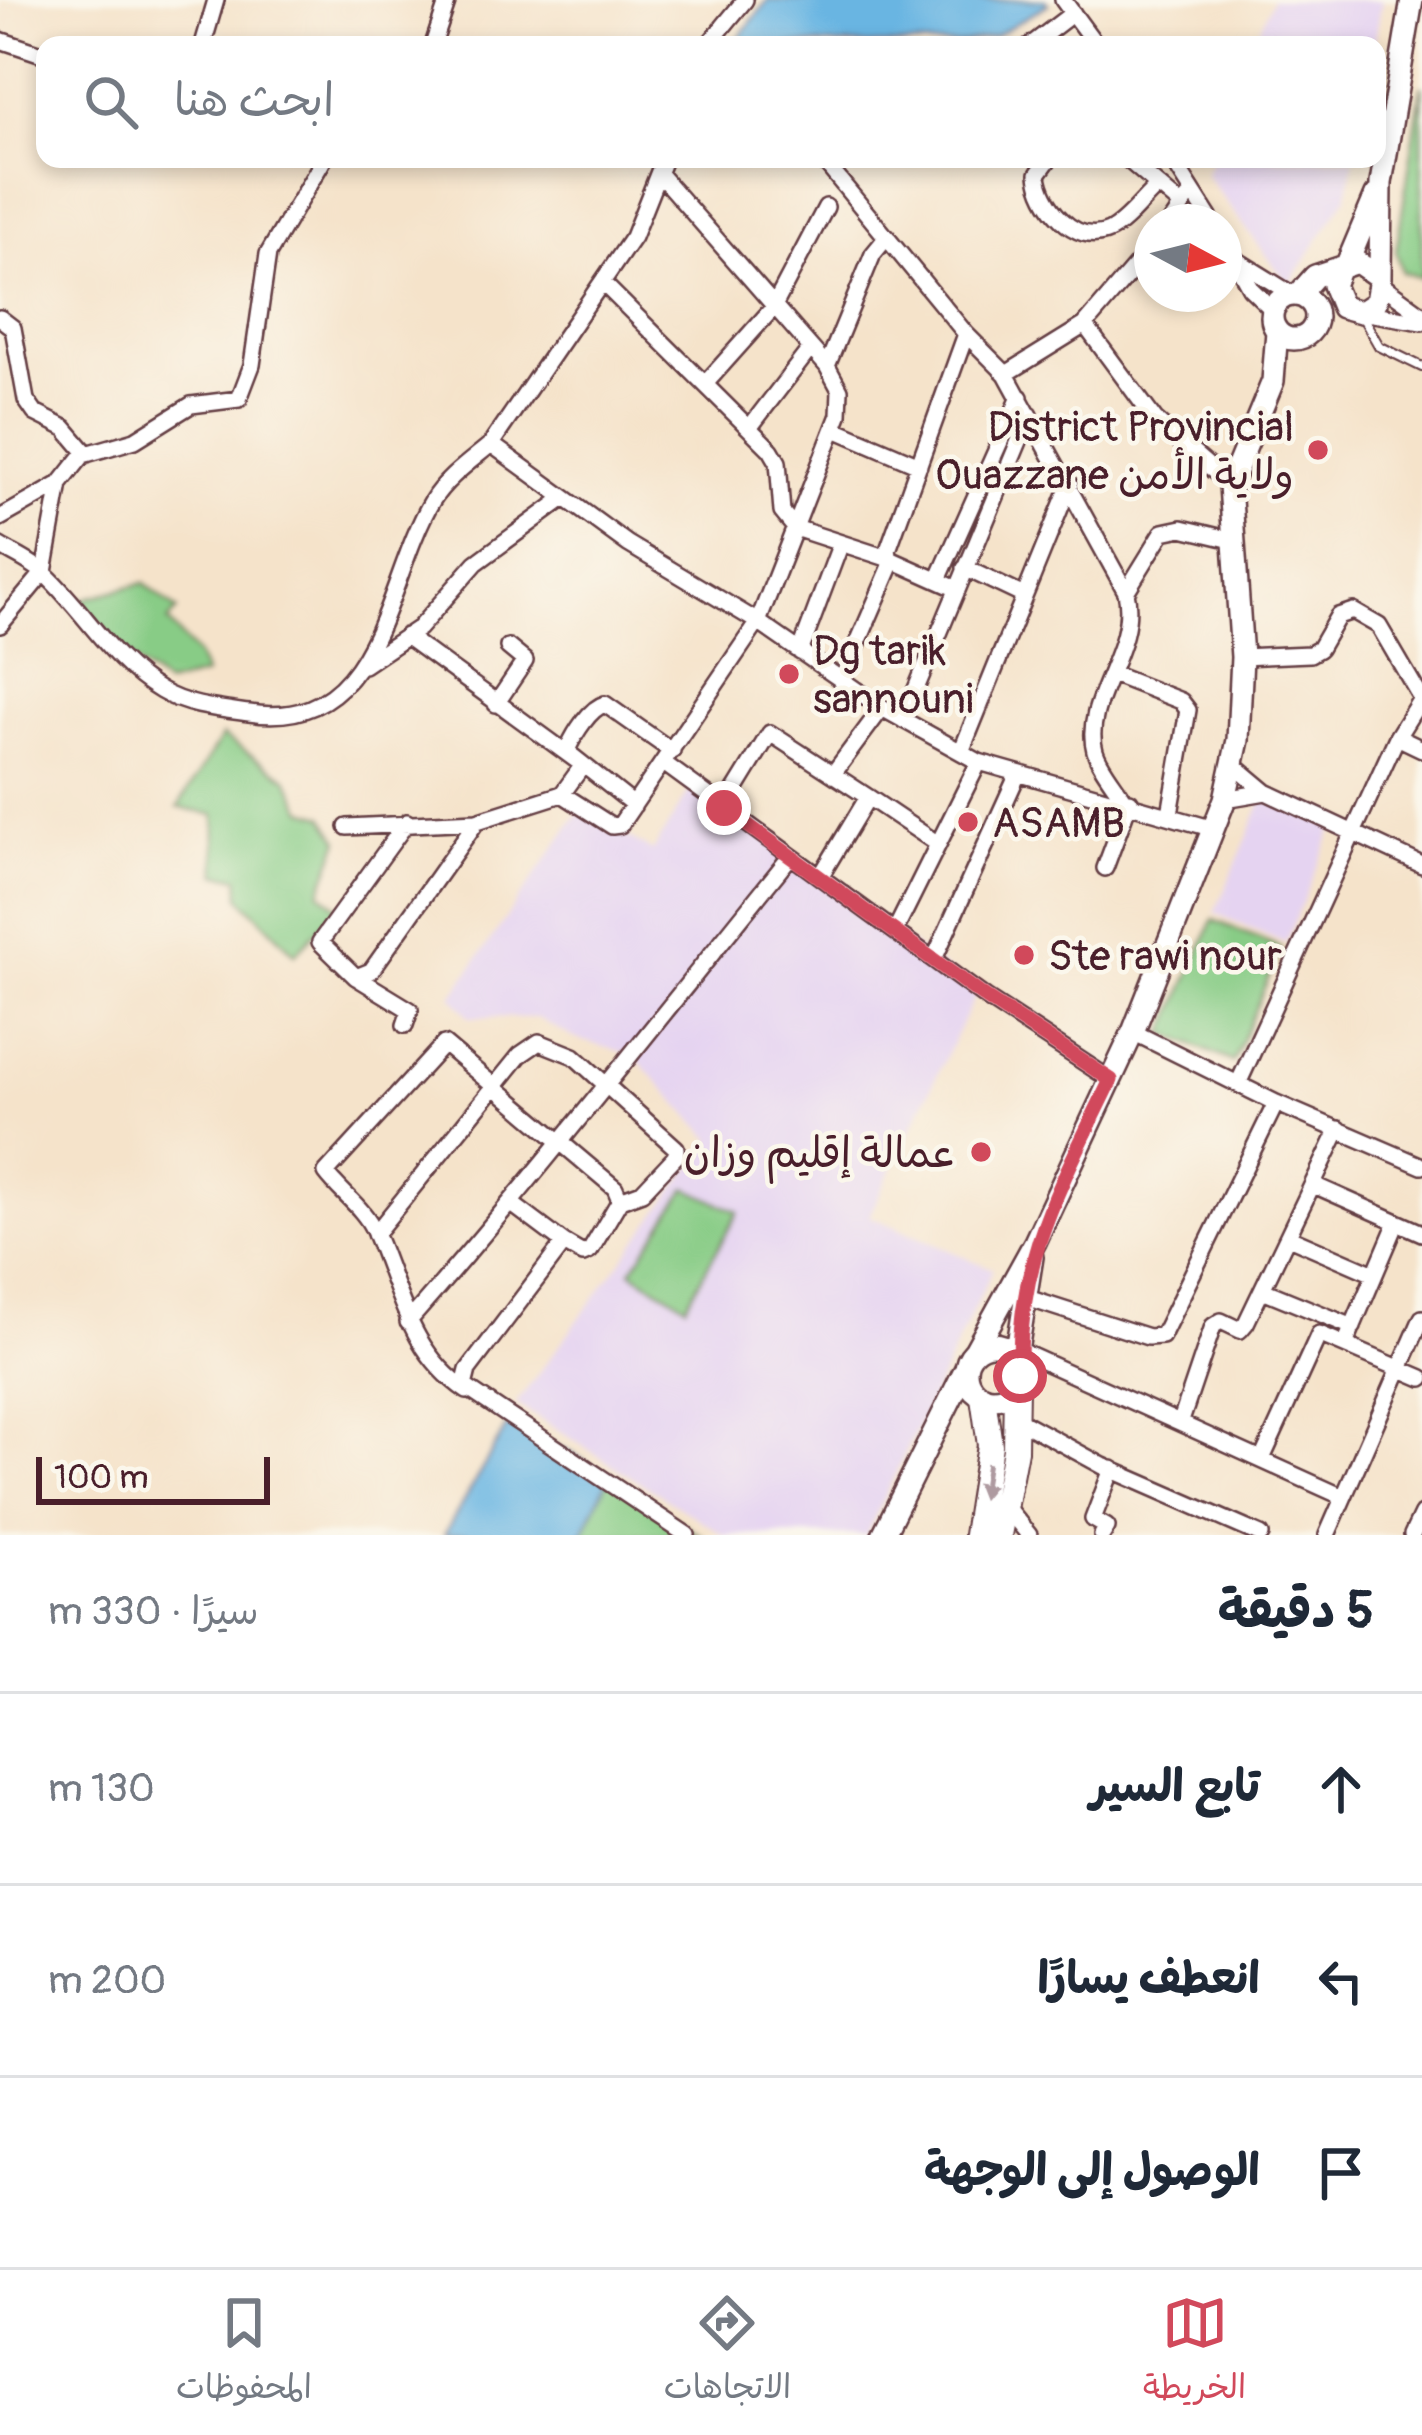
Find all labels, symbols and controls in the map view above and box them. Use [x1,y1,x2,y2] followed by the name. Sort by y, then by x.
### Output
[36,36,1386,168] search box
[78,69,144,135] icon: search
[174,73,334,129] text: ابحث هنا
[1134,204,1242,312] north arrow
[935,402,1294,502] place label: District Provincial Ouazzane ولاية الأمن
[1305,437,1331,463] marker: District Provincial Ouazzane ولاية الأمن
[813,626,973,726] place label: Dg tarik sannouni
[776,661,802,687] marker: Dg tarik sannouni
[697,781,751,835] route end
[992,798,1125,850] place label: ASAMB
[955,809,981,835] marker: ASAMB
[1048,931,1282,983] place label: Ste rawi nour
[1011,942,1037,968] marker: Ste rawi nour
[684,1128,957,1184] place label: عمالة إقليم وزان
[968,1139,994,1165] marker: عمالة إقليم وزان
[993,1349,1047,1403] route start
[36,1451,270,1504] scale bar
[54,1457,148,1498] text: 100 m
[975,1463,994,1500] one-way arrow
[1218,1579,1374,1643] text: 5 دقيقة
[48,1587,259,1636] text: سيرًا · 330 m
[1308,1756,1374,1822] icon: ahead
[1090,1759,1260,1815] text: تابع السير
[48,1764,155,1813] text: 130 m
[1308,1948,1374,2014] icon: left
[1038,1951,1260,2007] text: انعطف يسارًا
[48,1956,166,2005] text: 200 m
[1308,2140,1374,2206] icon: arrive
[924,2143,1260,2199] text: الوصول إلى الوجهة
[176,2290,312,2416] tab: المحفوظات
[664,2290,791,2416] tab: الاتجاهات
[1143,2290,1246,2416] tab: الخريطة

